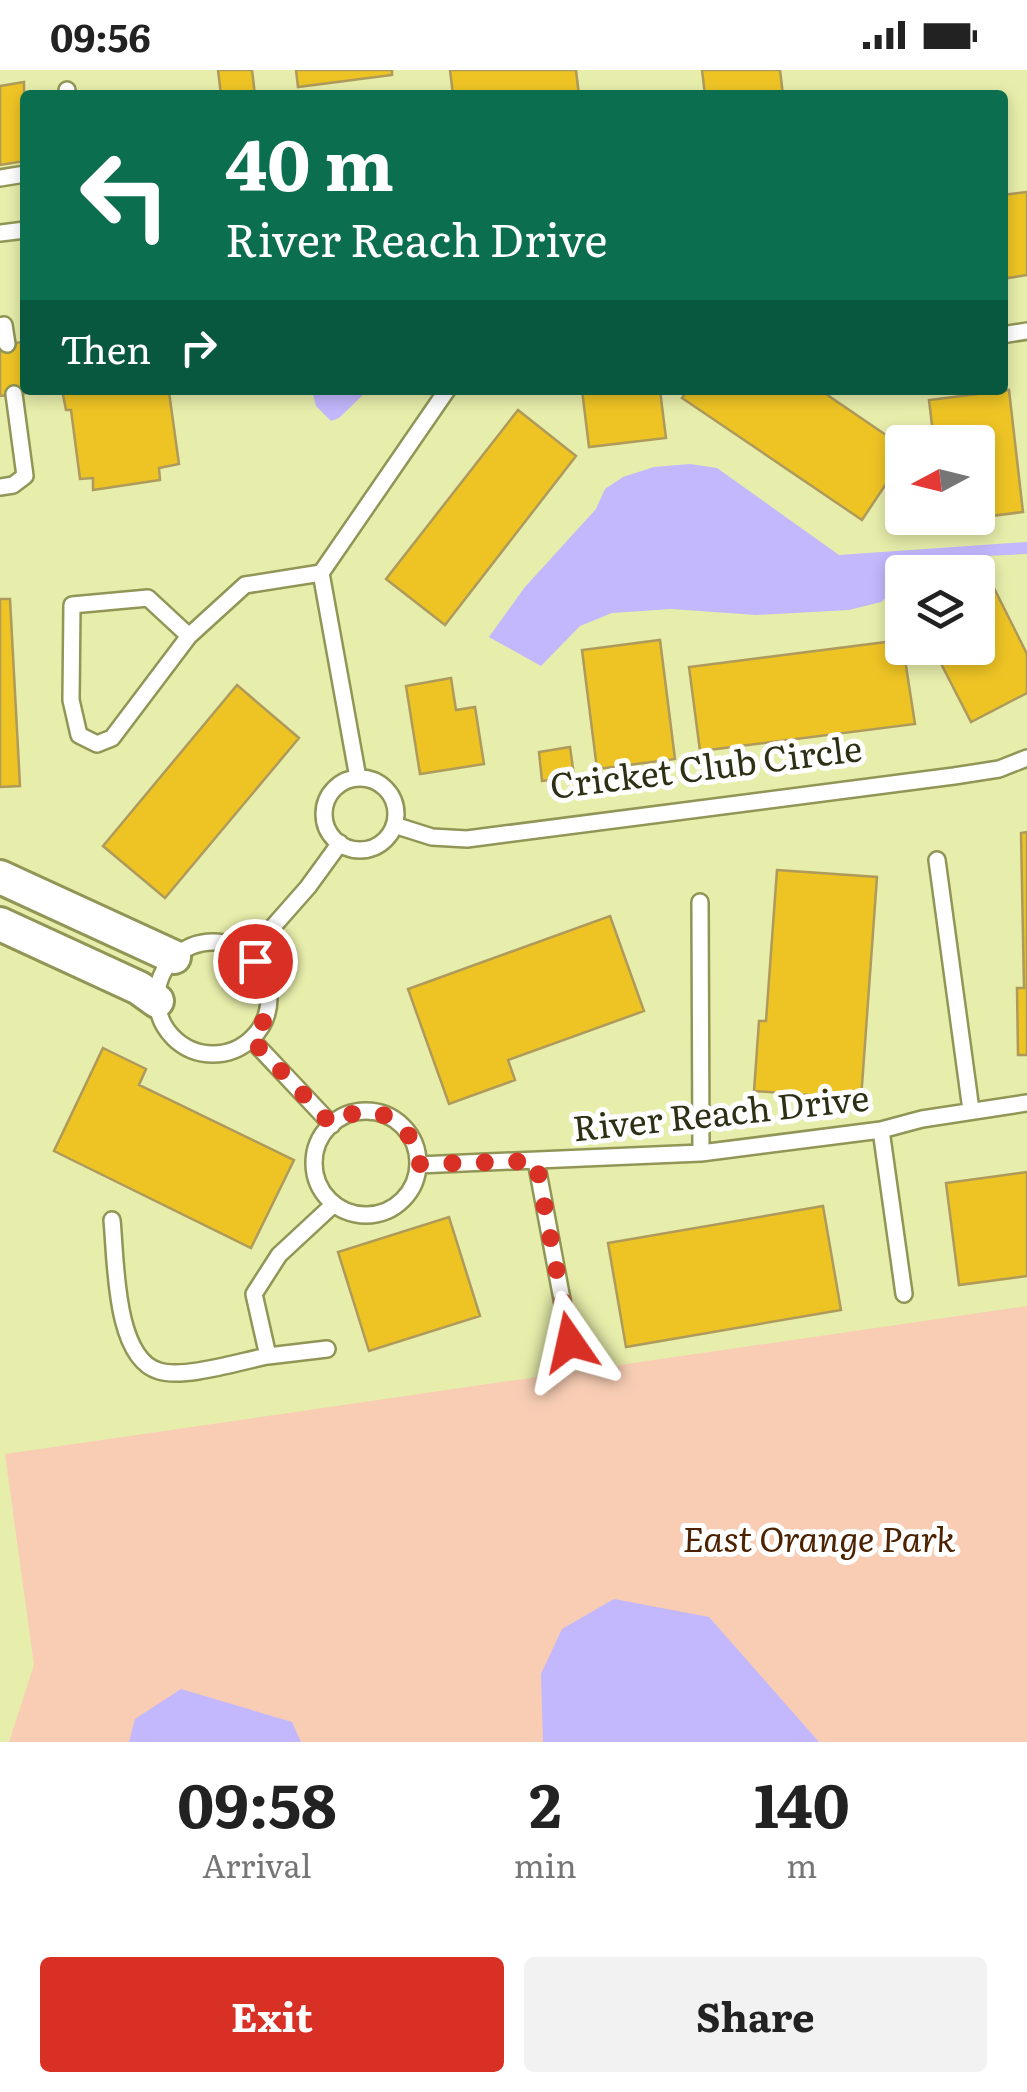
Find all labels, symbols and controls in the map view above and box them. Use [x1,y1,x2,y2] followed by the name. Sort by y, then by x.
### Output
[50,7,151,64] text: 09:56
[225,109,394,213] text: 40 m
[60,130,190,260] icon: left
[225,204,608,271] text: River Reach Drive
[60,319,151,376] text: Then
[171,320,226,375] icon: right
[885,425,995,535] north arrow
[885,425,995,665] map controls
[885,555,995,665] button: layers
[547,720,865,810] street label: Cricket Club Circle
[213,919,298,1004] pin
[228,934,283,989] icon: arrive
[570,1070,871,1152] street label: River Reach Drive
[518,1290,622,1394] position arrow
[683,1511,955,1563] park label: East Orange Park
[177,1757,337,1846] text: 09:58
[529,1757,561,1846] text: 2
[754,1757,850,1846] text: 140
[202,1840,312,1888] text: Arrival
[514,1840,577,1888] text: min
[786,1840,817,1888] text: m
[40,1957,504,2072] button: Exit
[524,1957,987,2072] button: Share

